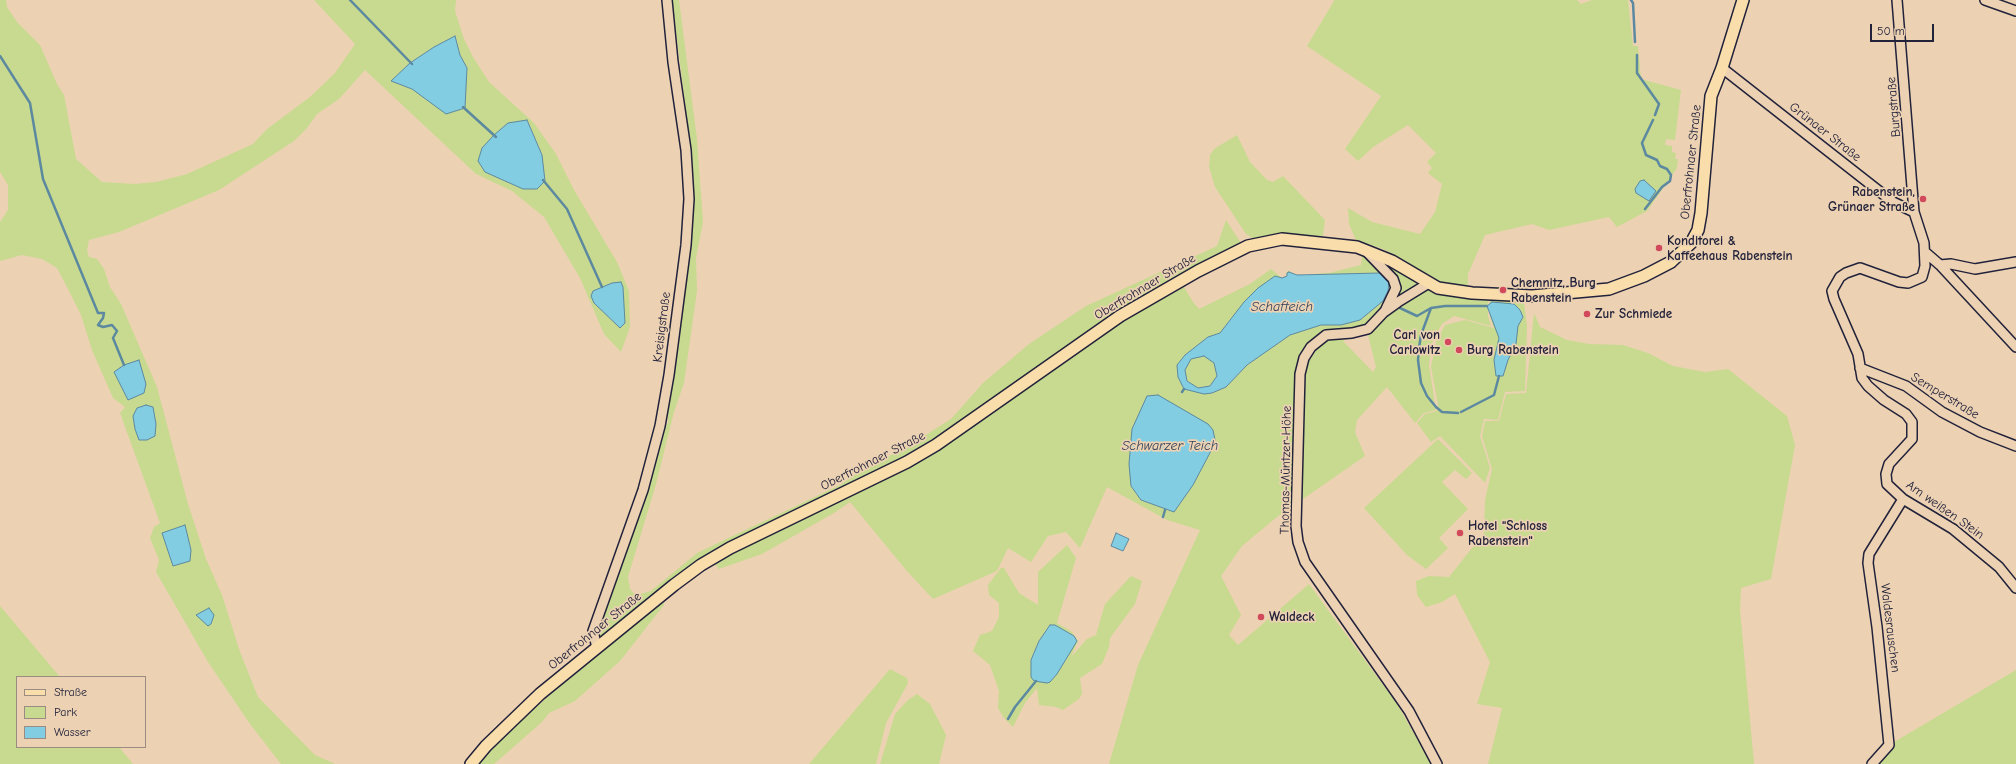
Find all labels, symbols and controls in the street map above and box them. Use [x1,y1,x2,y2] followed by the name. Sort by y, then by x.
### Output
[1872,16,1936,42] scale bar
[1877,24,1905,38] text: 50 m
[1884,76,1904,138] street label: Burgstraße
[1786,99,1864,165] street label: Grünaer Straße
[1677,104,1705,220] street label: Oberfrohnaer Straße
[1828,184,1915,215] place label: Rabenstein, Grünaer Straße
[1918,194,1928,204] marker: Rabenstein, Grünaer Straße
[1667,233,1793,264] place label: Konditorei & Kaffeehaus Rabenstein
[1654,243,1664,253] marker: Konditorei & Kaffeehaus Rabenstein
[1092,251,1198,323] street label: Oberfrohnaer Straße
[1511,275,1596,306] place label: Chemnitz, Burg Rabenstein
[1498,285,1508,295] marker: Chemnitz, Burg Rabenstein
[650,291,674,363] street label: Kreisigstraße
[1251,299,1313,315] water label: Schafteich
[1595,306,1672,322] place label: Zur Schmiede
[1582,309,1592,319] marker: Zur Schmiede
[1389,327,1440,358] place label: Carl von Carlowitz
[1443,337,1453,347] marker: Carl von Carlowitz
[1467,342,1559,358] place label: Burg Rabenstein
[1454,345,1464,355] marker: Burg Rabenstein
[1908,369,1982,423] street label: Semperstraße
[1277,406,1295,534] street label: Thomas-Müntzer-Höhe
[818,428,928,494] street label: Oberfrohnaer Straße
[1122,438,1218,454] water label: Schwarzer Teich
[1903,477,1987,543] street label: Am weißen Stein
[1468,518,1547,549] place label: Hotel "Schloss Rabenstein"
[1455,528,1465,538] marker: Hotel "Schloss Rabenstein"
[1877,583,1903,673] street label: Waldesrauschen
[545,589,645,673] street label: Oberfrohnaer Straße
[1269,609,1315,625] place label: Waldeck
[1256,612,1266,622] marker: Waldeck
[16,676,146,748] legend
[54,685,87,699] text: Straße
[54,705,77,719] text: Park
[54,725,91,739] text: Wasser

